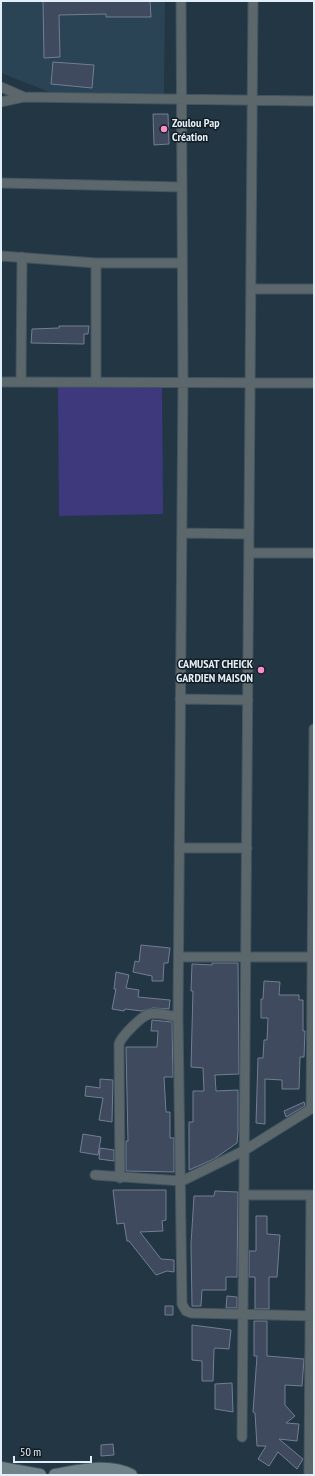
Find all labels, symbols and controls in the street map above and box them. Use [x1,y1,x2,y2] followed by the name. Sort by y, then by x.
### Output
[172,115,220,144] place label: Zoulou Pap Création
[159,124,169,134] marker: Zoulou Pap Création
[176,656,254,685] place label: CAMUSAT CHEICK GARDIEN MAISON
[256,665,266,675] marker: CAMUSAT CHEICK GARDIEN MAISON
[14,1438,91,1464] scale bar
[20,1444,41,1459] text: 50 m

